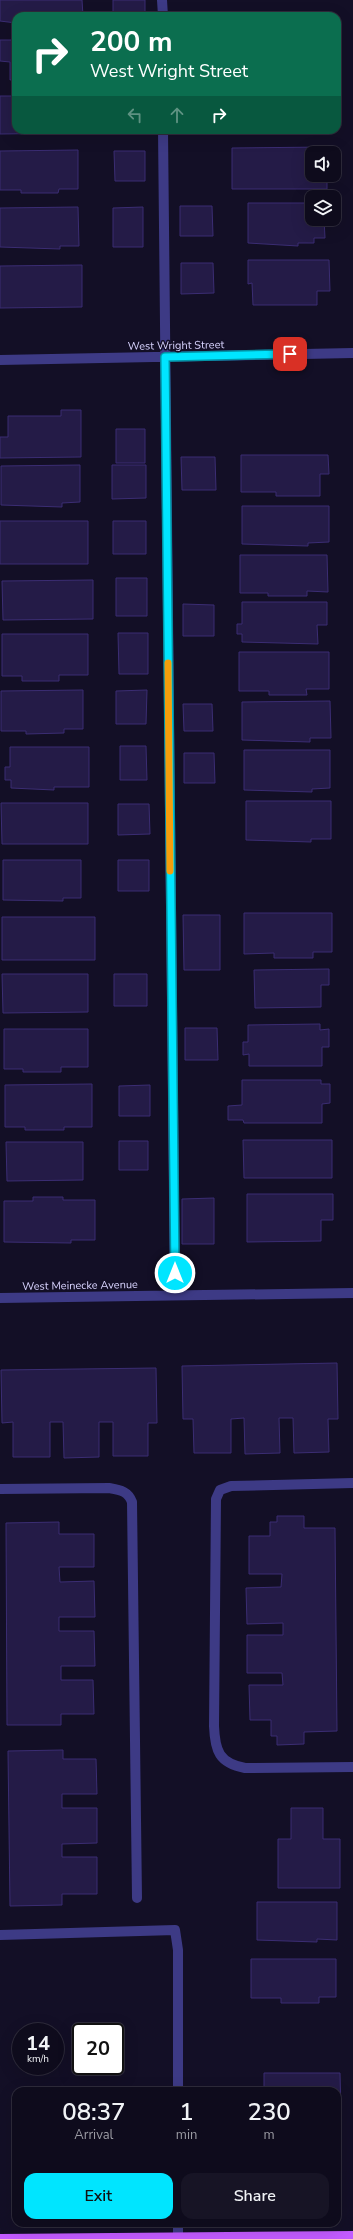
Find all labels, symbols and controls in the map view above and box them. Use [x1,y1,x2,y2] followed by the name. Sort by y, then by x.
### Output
[90,23,173,61] text: 200 m
[24,28,76,80] icon: right
[90,59,248,83] text: West Wright Street
[124,104,146,126] icon: left
[166,104,188,126] icon: ahead
[208,104,230,126] icon: right
[305,146,341,226] map controls
[305,146,341,182] button: sound
[305,190,341,226] button: layers
[128,337,225,354] street label: West Wright Street
[273,337,307,371] pin
[279,343,301,365] icon: arrive
[154,1252,196,1294] position arrow
[22,1277,138,1294] street label: West Meinecke Avenue
[72,2023,124,2075] speed limit sign: 20
[26,2030,50,2057] text: 14
[27,2052,49,2066] text: km/h
[62,2096,126,2128] text: 08:37
[179,2096,194,2128] text: 1
[248,2096,291,2128] text: 230
[74,2126,113,2144] text: Arrival
[176,2126,197,2144] text: min
[264,2126,275,2144] text: m
[24,2173,173,2219] button: Exit
[181,2173,329,2219] button: Share

